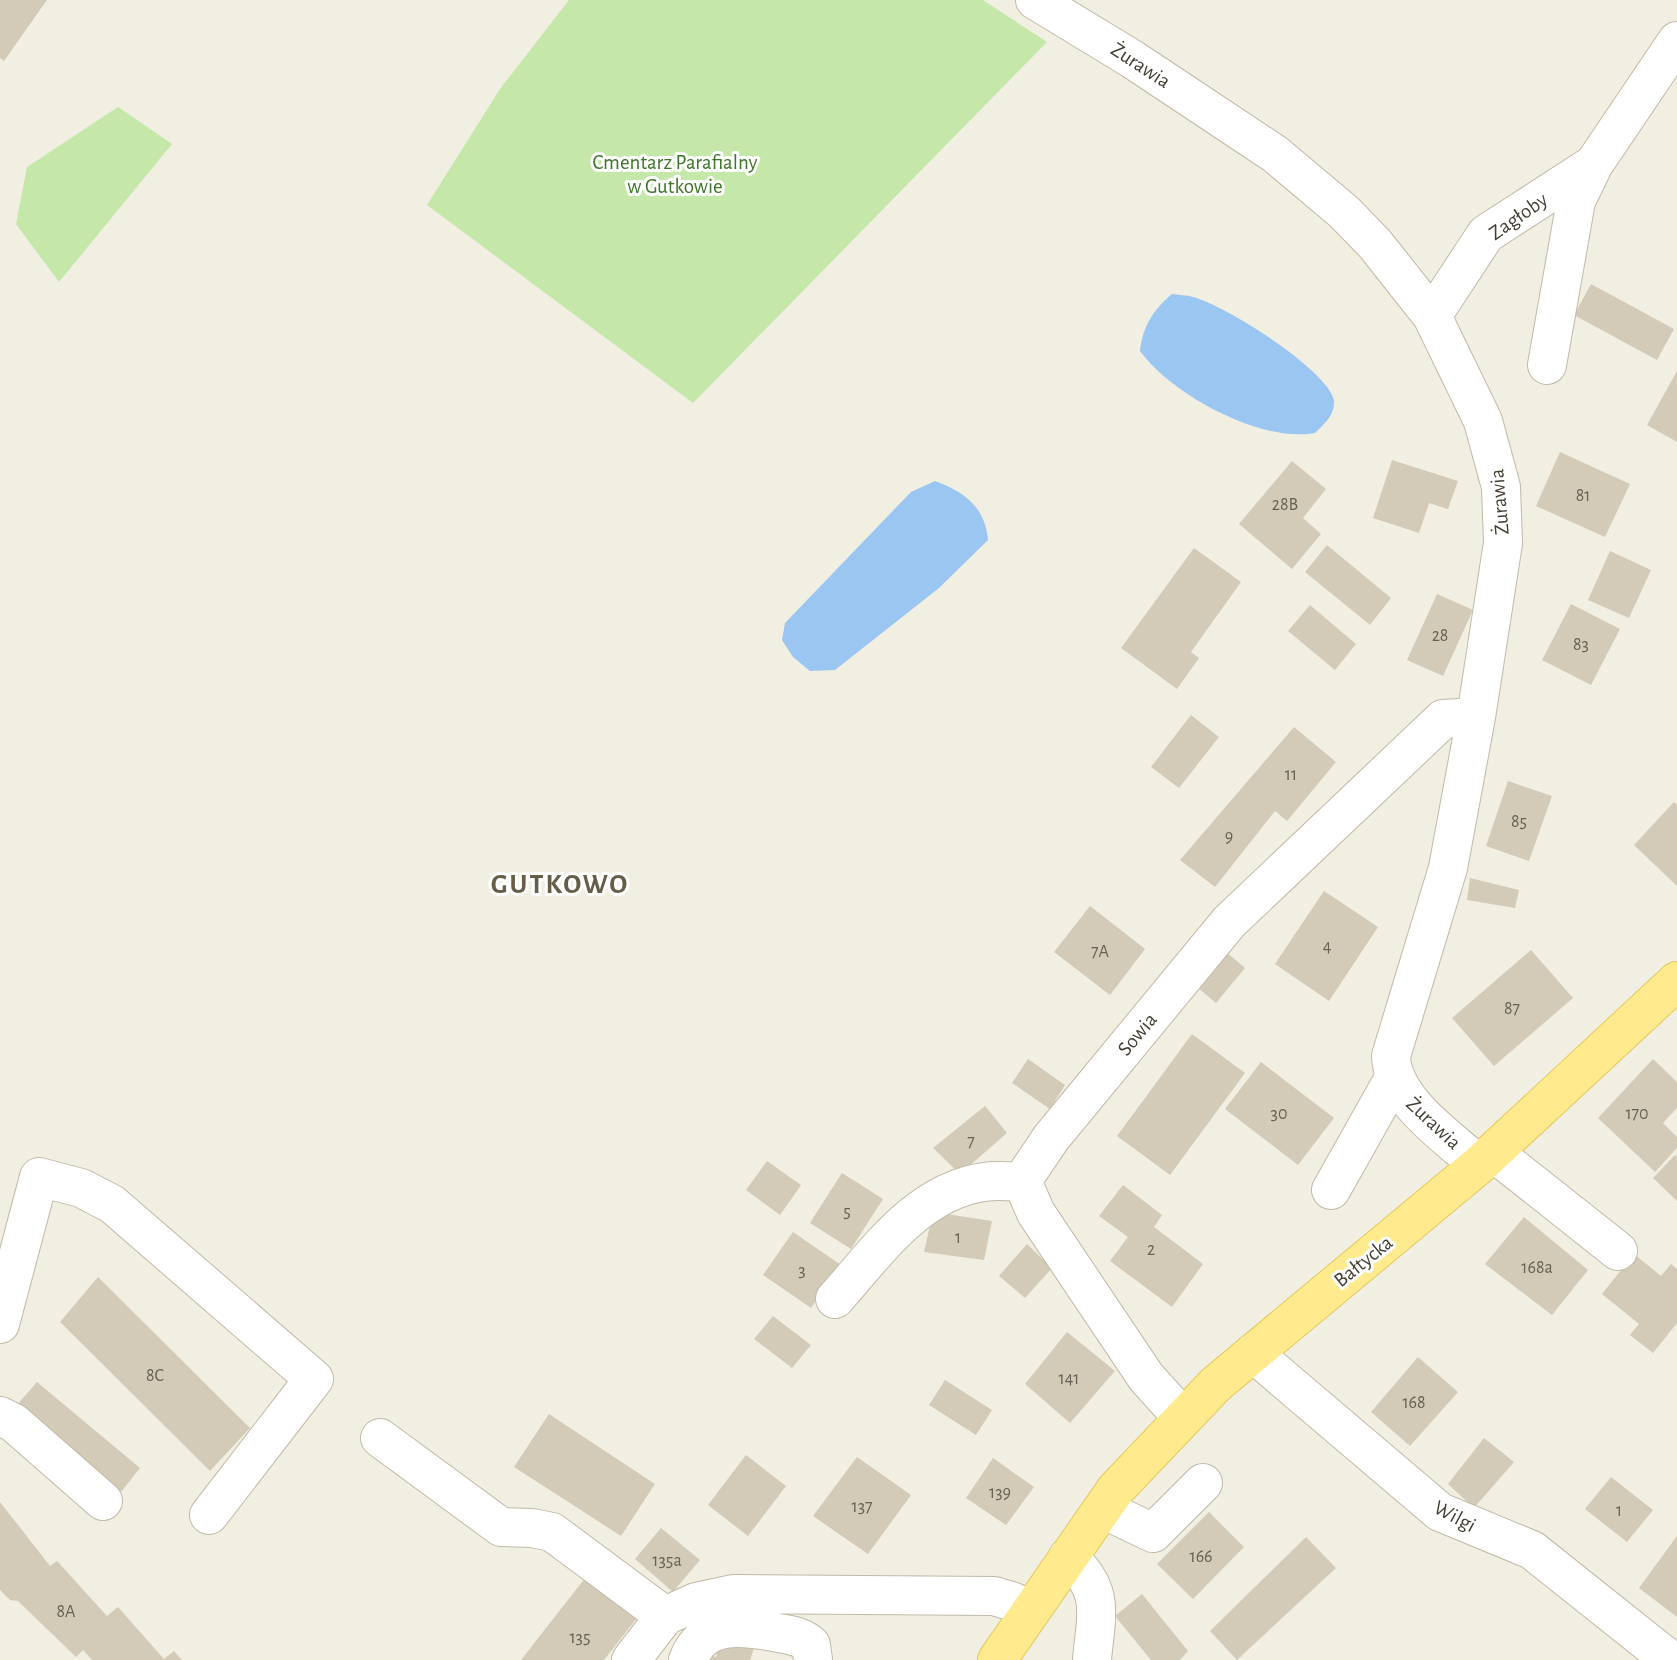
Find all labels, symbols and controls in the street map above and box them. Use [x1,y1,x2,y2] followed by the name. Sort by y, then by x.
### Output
[1107,38,1175,92] street label: Żurawia
[593,152,757,197] park label: Cmentarz Parafialny w Gutkowie
[1485,189,1551,244] street label: Zagłoby
[1485,468,1513,536] street label: Żurawia
[1576,487,1590,505] house number: 81
[1272,496,1298,514] house number: 28B
[1432,627,1448,645] house number: 28
[1573,636,1589,654] house number: 83
[1285,766,1297,784] house number: 11
[1511,813,1527,831] house number: 85
[1225,828,1233,846] house number: 9
[491,871,629,899] district label: GUTKOWO
[1323,938,1332,956] house number: 4
[1091,943,1110,961] house number: 7A
[1504,1000,1520,1018] house number: 87
[1114,1009,1161,1060] street label: Sowia
[1402,1092,1466,1154] street label: Żurawia
[1271,1105,1287,1123] house number: 30
[1625,1105,1649,1123] house number: 170
[967,1133,975,1151] house number: 7
[843,1203,851,1221] house number: 5
[955,1229,961,1247] house number: 1
[1330,1231,1397,1291] street label: Bałtycka
[1147,1241,1155,1259] house number: 2
[1521,1259,1553,1277] house number: 168a
[798,1262,806,1280] house number: 3
[146,1367,164,1385] house number: 8C
[1058,1370,1080,1388] house number: 141
[1402,1394,1426,1412] house number: 168
[989,1484,1011,1502] house number: 139
[1430,1497,1479,1536] street label: Wilgi
[851,1498,873,1516] house number: 137
[1616,1502,1622,1520] house number: 1
[1189,1548,1213,1566] house number: 166
[652,1552,682,1570] house number: 135a
[57,1603,76,1621] house number: 8A
[569,1629,591,1647] house number: 135

